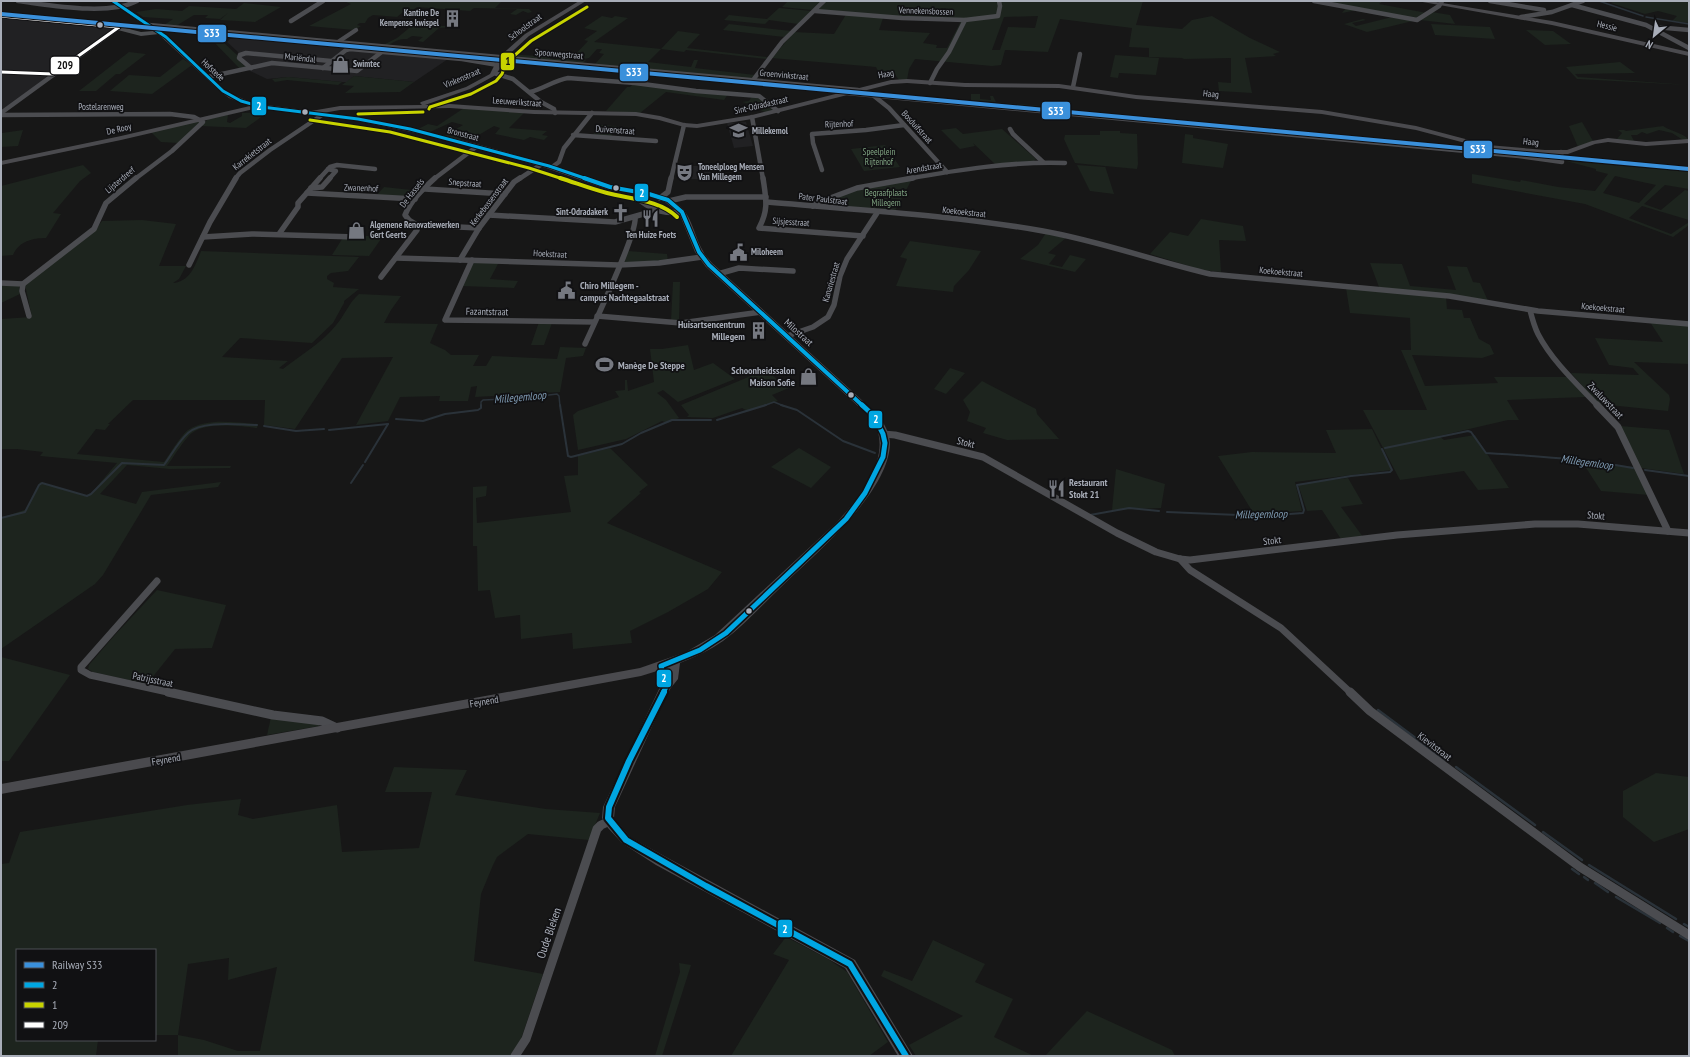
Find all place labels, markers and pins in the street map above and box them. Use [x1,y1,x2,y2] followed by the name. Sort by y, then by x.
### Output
[380,7,440,28] place label: Kantine De Kempense kwispel
[442,8,462,28] building icon: Kantine De Kempense kwispel
[95,20,105,30] unlabelled marker
[330,54,350,74] shop icon: Swimtec
[353,58,381,69] place label: Swimtec
[300,107,310,117] unlabelled marker
[729,121,749,141] school or university icon: Millekemol
[752,125,789,136] place label: Millekemol
[697,161,764,182] place label: Toneelploeg Mensen Van Millegem
[675,162,695,182] theatre icon: Toneelploeg Mensen Van Millegem
[611,183,621,193] unlabelled marker
[611,202,631,222] church icon: Sint-Odradakerk
[556,206,608,217] place label: Sint-Odradakerk
[641,208,661,228] restaurant icon: Ten Huize Foets
[369,219,459,240] place label: Algemene Renovatiewerken Gert Geerts
[347,220,367,240] shop icon: Algemene Renovatiewerken Gert Geerts
[626,229,676,240] place label: Ten Huize Foets
[728,242,748,262] public building icon: Miloheem
[751,246,783,257] place label: Miloheem
[580,279,669,304] place label: Chiro Millegem - campus Nachtegaalstraat
[557,281,577,301] public building icon: Chiro Millegem - campus Nachtegaalstraat
[678,318,745,343] place label: Huisartsencentrum Millegem
[748,320,768,340] building icon: Huisartsencentrum Millegem
[595,355,615,375] sports icon: Manège De Steppe
[618,359,685,372] place label: Manège De Steppe
[731,364,795,389] place label: Schoonheidssalon Maison Sofie
[798,366,818,386] shop icon: Schoonheidssalon Maison Sofie
[846,390,856,400] unlabelled marker
[1069,476,1107,501] place label: Restaurant Stokt 21
[1046,478,1066,498] restaurant icon: Restaurant Stokt 21
[744,606,754,616] unlabelled marker

